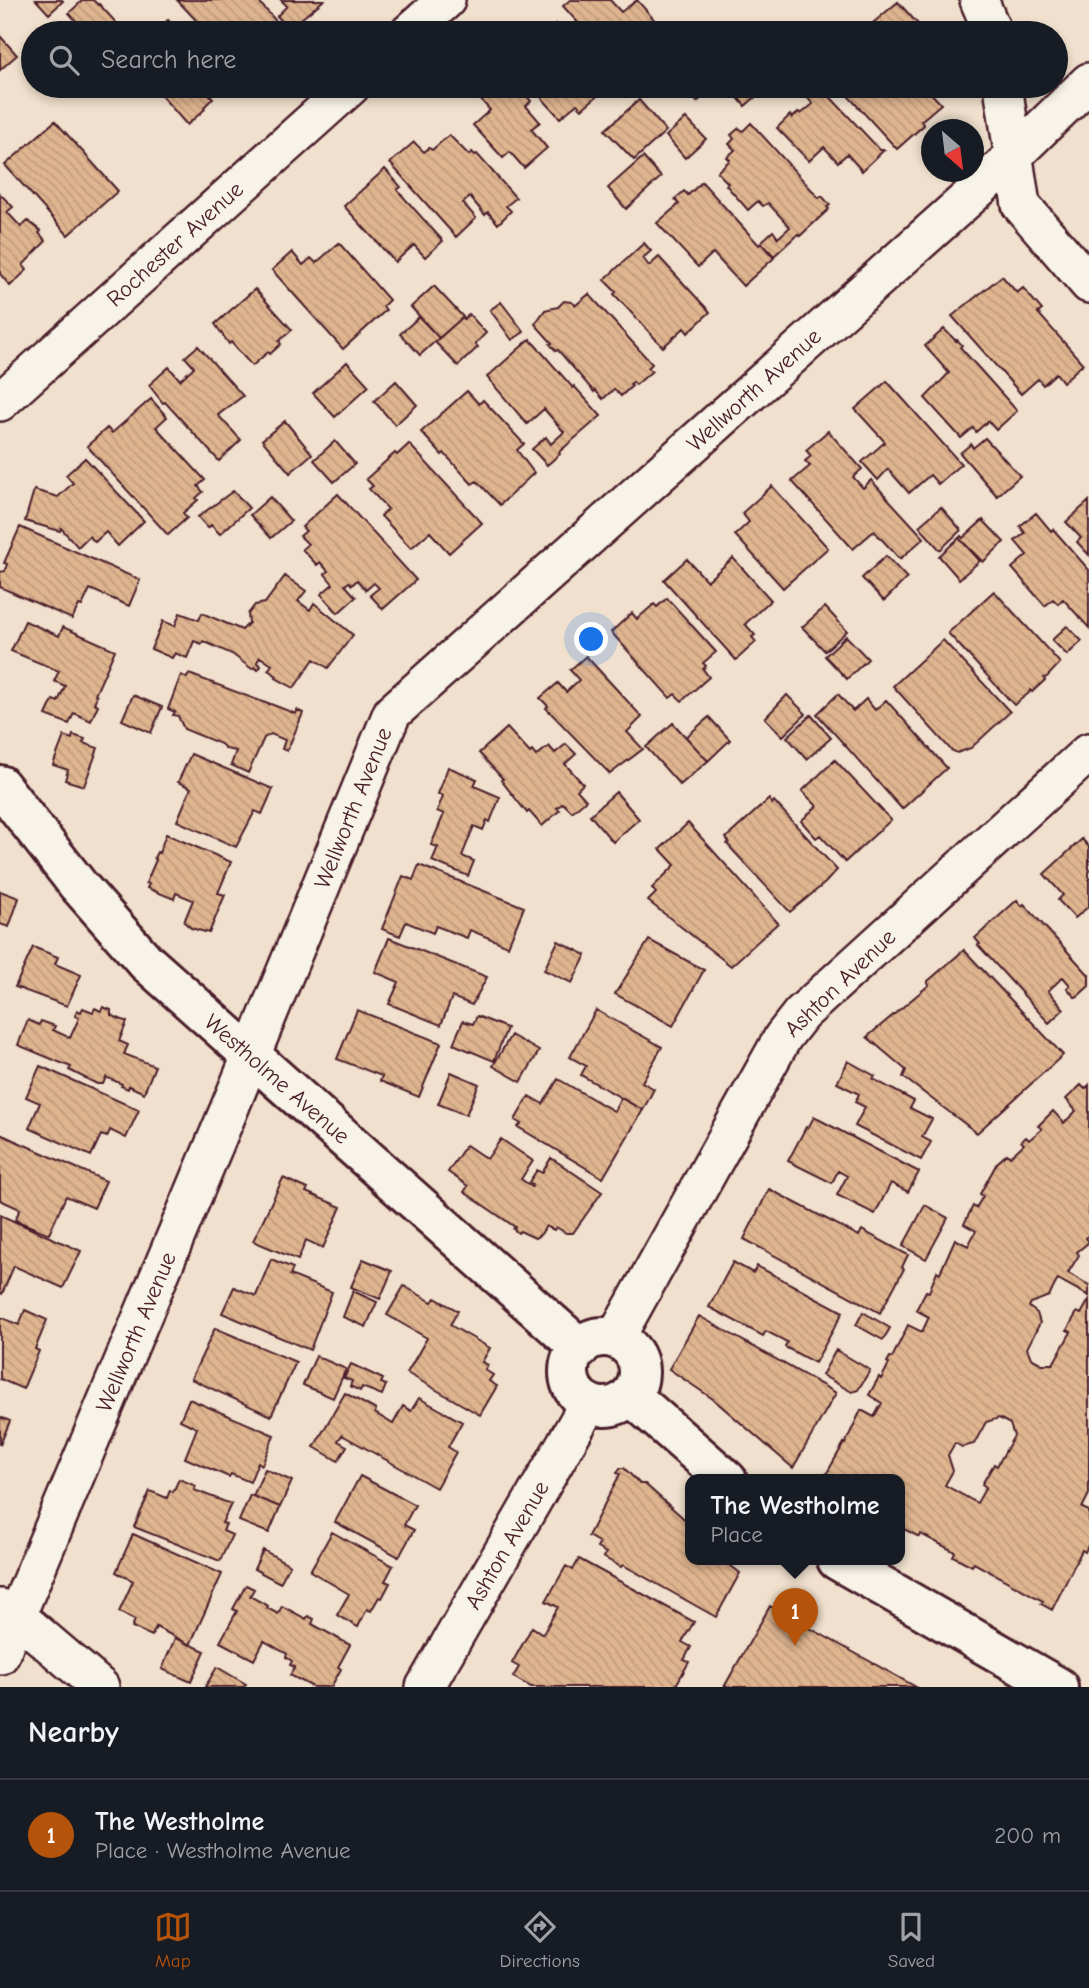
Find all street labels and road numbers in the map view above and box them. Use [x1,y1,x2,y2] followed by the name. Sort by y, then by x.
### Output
[101,176,249,312] street label: Rochester Avenue
[681,323,827,457] street label: Wellworth Avenue
[308,724,398,892] street label: Wellworth Avenue
[779,923,901,1043] street label: Ashton Avenue
[199,1009,355,1149] street label: Westholme Avenue
[90,1248,182,1416] street label: Wellworth Avenue
[459,1476,555,1614] street label: Ashton Avenue

